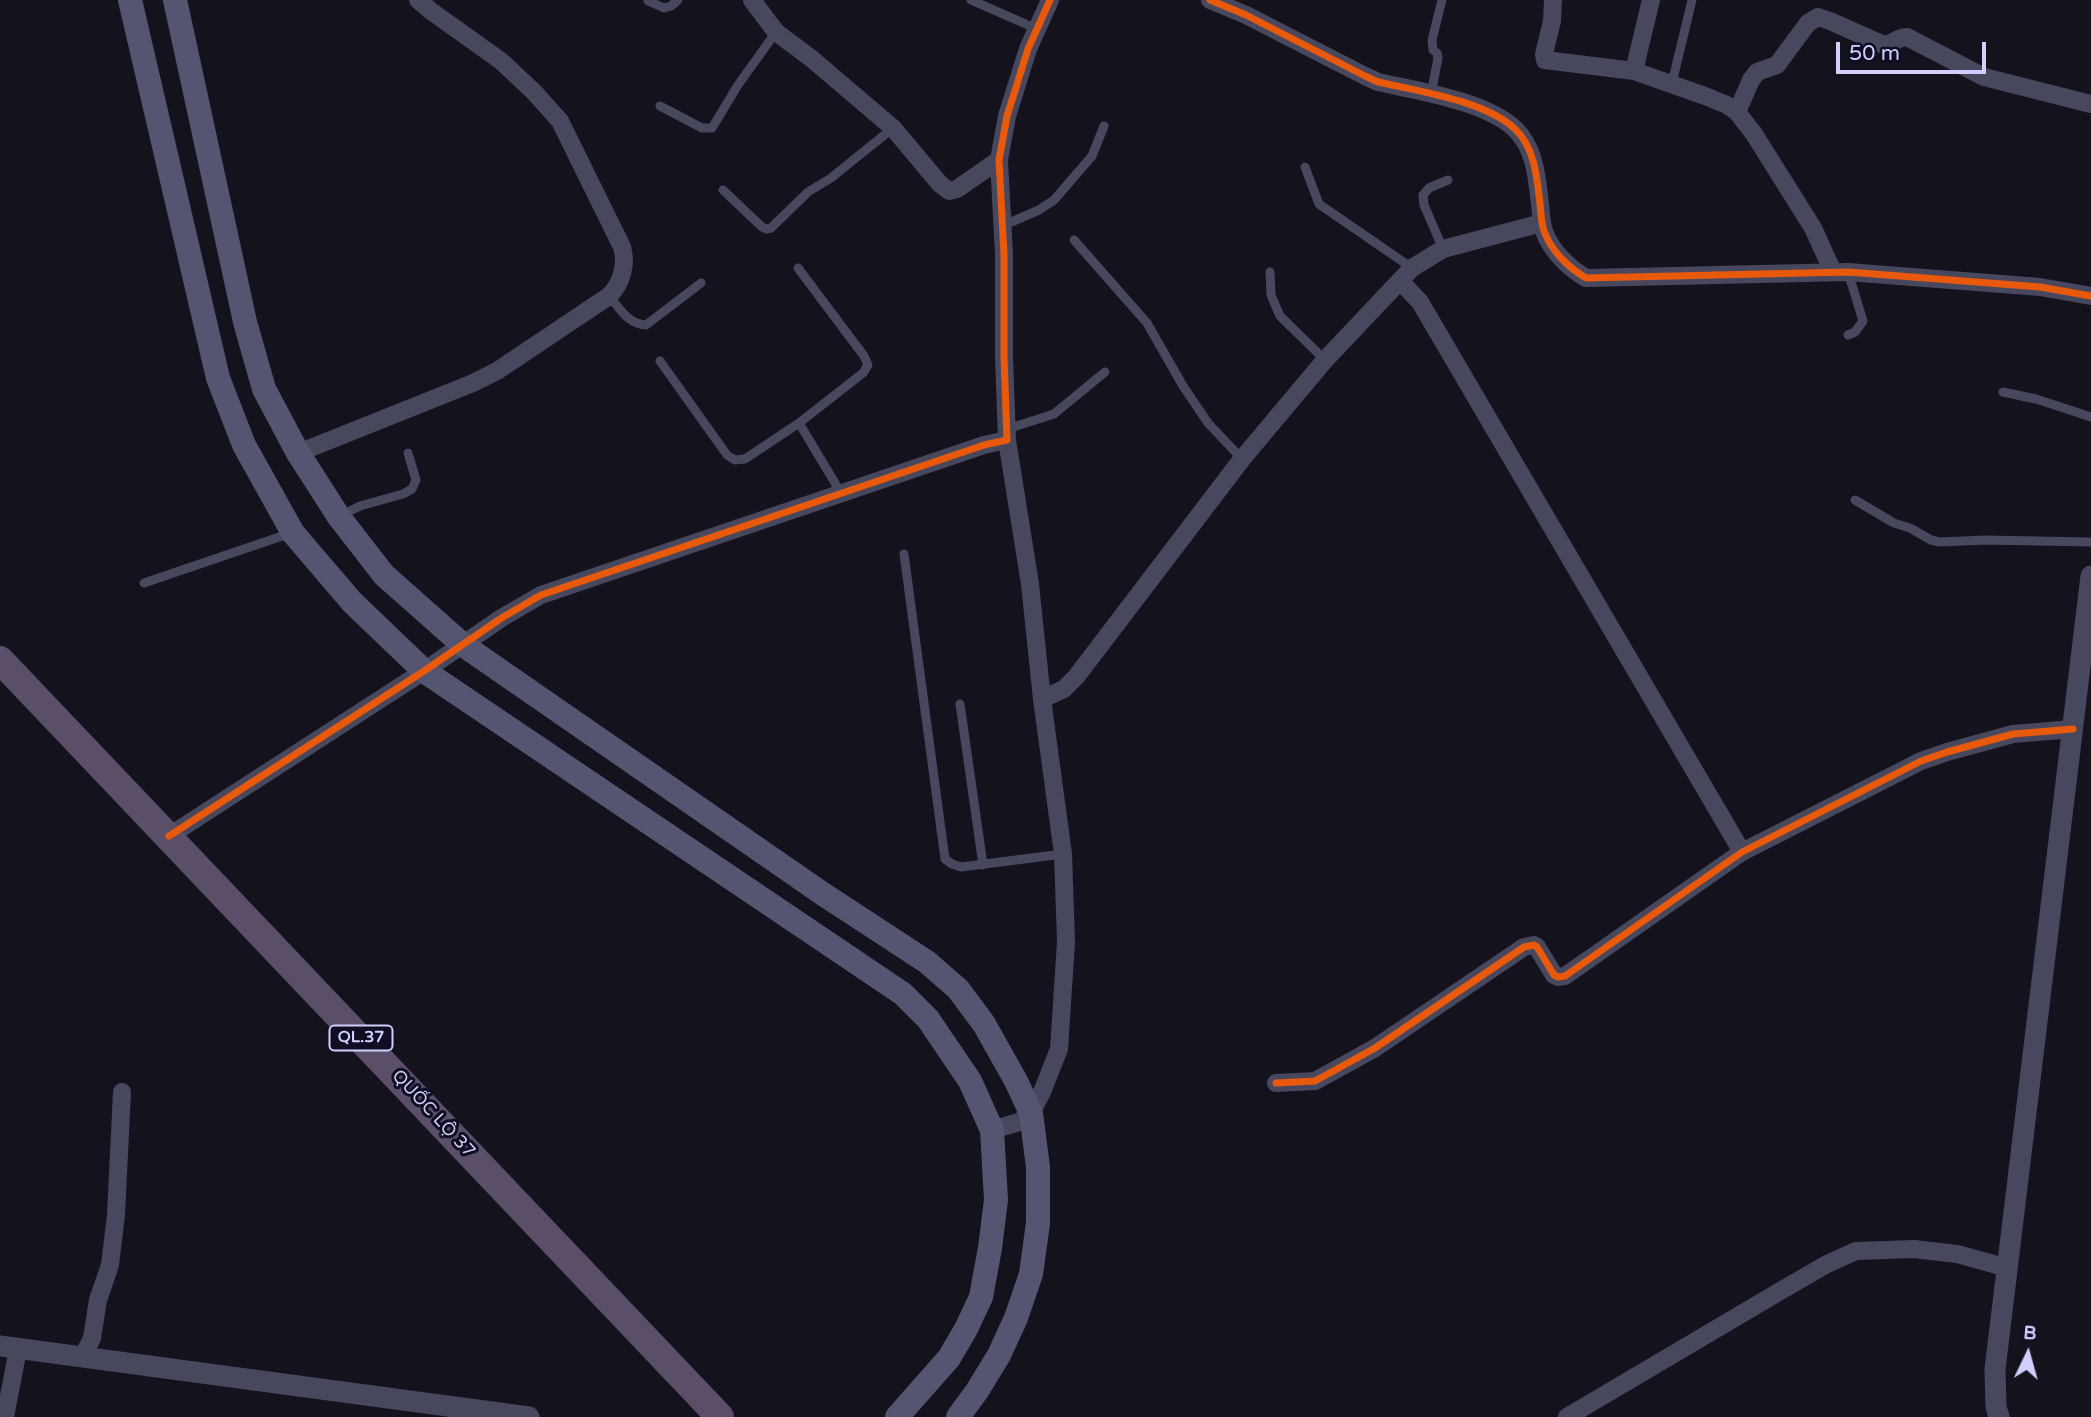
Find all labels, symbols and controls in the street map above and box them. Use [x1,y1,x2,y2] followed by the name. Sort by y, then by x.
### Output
[1839,28,1990,72] scale bar
[1849,41,1900,66] text: 50 m
[330,1026,392,1050] road number: QL.37
[387,1066,479,1162] street label: QUỐC LỘ 37
[1993,1319,2063,1389] north arrow
[2022,1322,2037,1345] text: B

